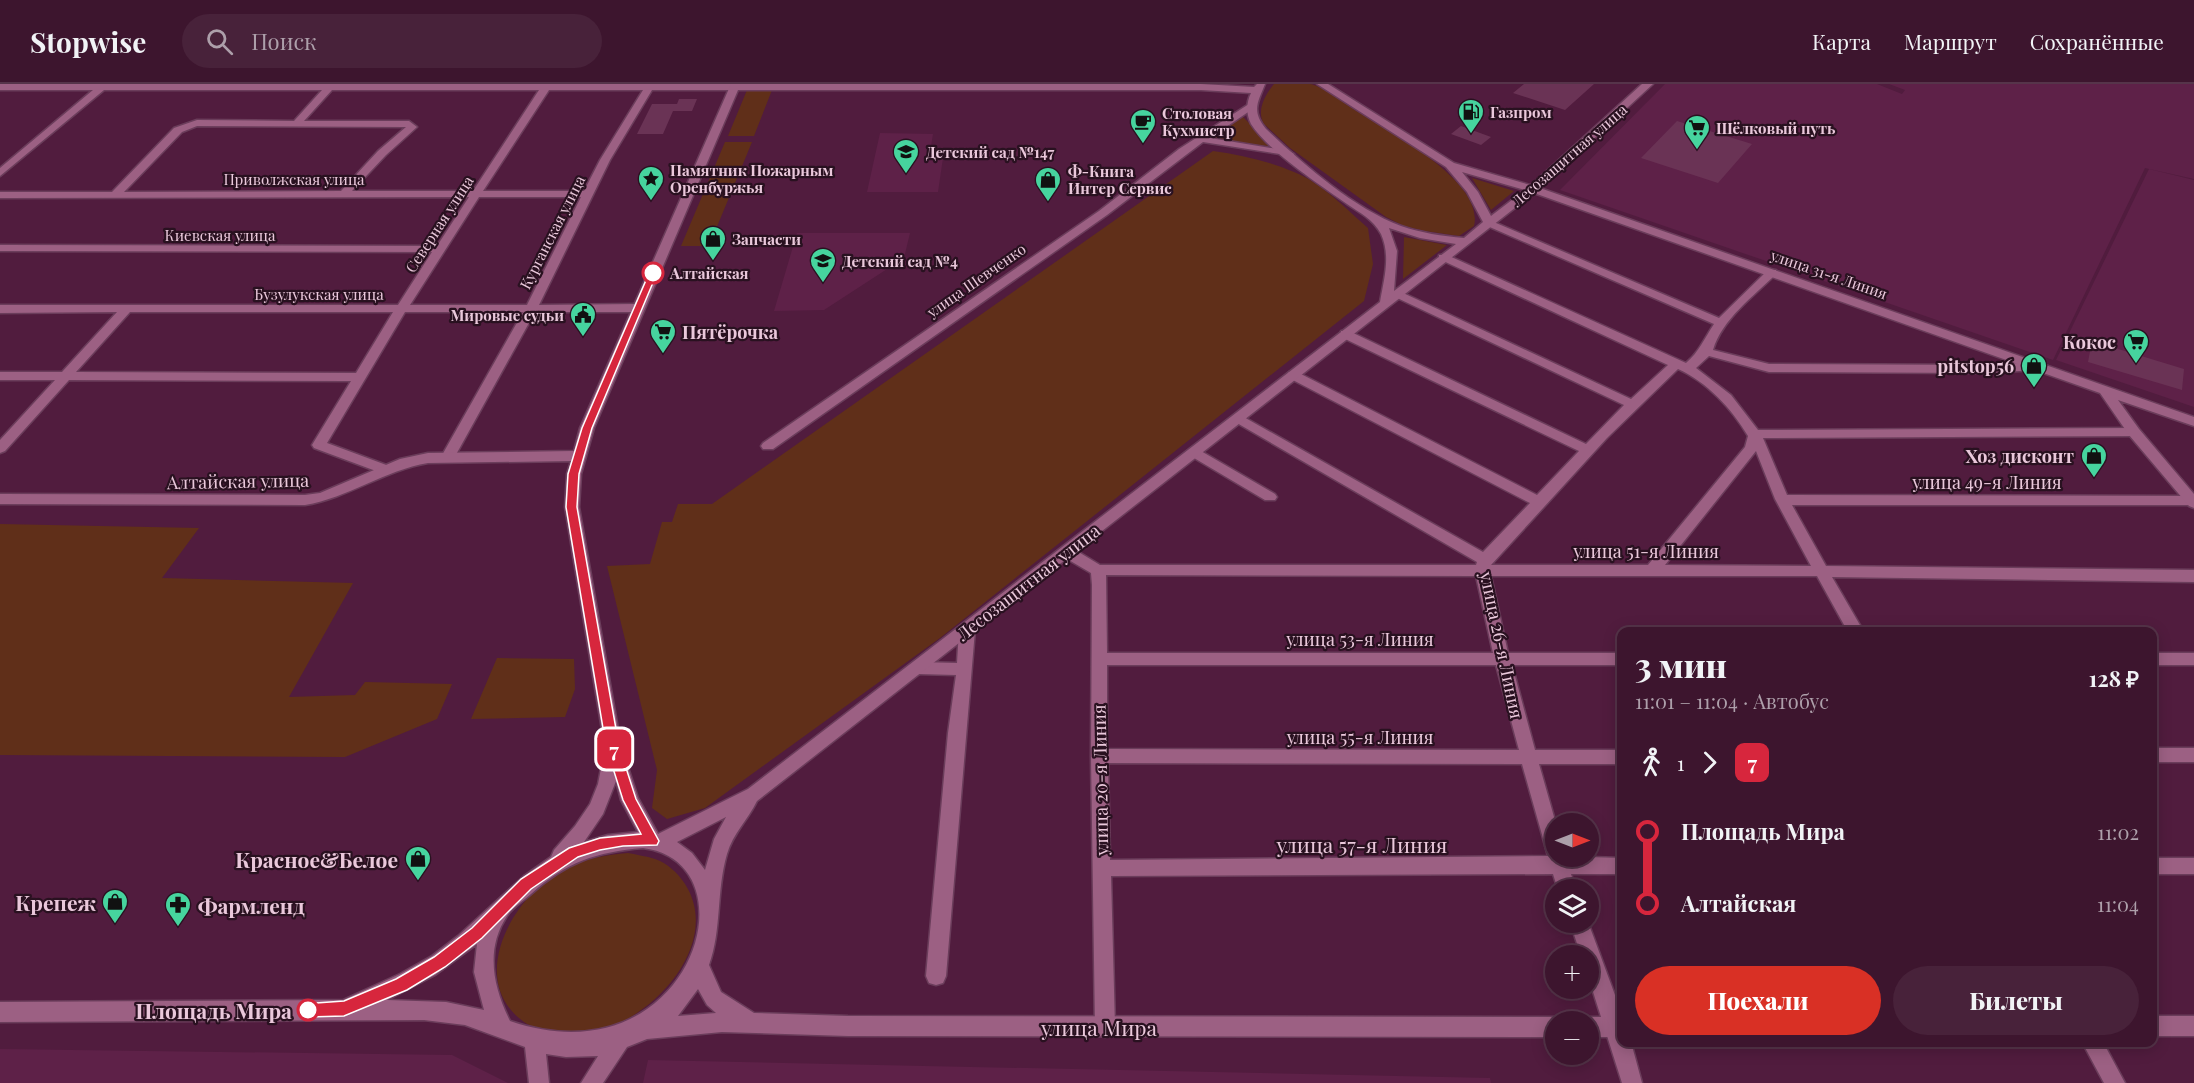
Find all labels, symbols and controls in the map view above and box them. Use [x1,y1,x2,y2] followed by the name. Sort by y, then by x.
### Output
[182,14,602,68] search box
[30,23,146,60] text: Stopwise
[203,25,236,58] icon: search
[251,26,317,56] text: Поиск
[1812,27,1871,55] text: Карта
[1904,27,1997,55] text: Маршрут
[2030,27,2164,55] text: Сохранённые
[1456,97,1486,135] fuel station icon: Газпром
[1506,99,1631,211] street label: Лесозащитная улица
[1490,102,1552,122] place label: Газпром
[1162,103,1234,140] place label: Столовая Кухмистр
[1128,107,1158,145] cafe icon: Столовая Кухмистр
[1682,113,1712,151] supermarket icon: Шёлковый путь
[1716,118,1836,138] place label: Шёлковый путь
[891,137,921,175] school or university icon: Детский сад №147
[926,142,1054,162] place label: Детский сад №147
[670,160,833,197] place label: Памятник Пожарным Оренбуржья
[1068,161,1172,198] place label: Ф-Книга Интер Сервис
[636,164,666,202] place icon: Памятник Пожарным Оренбуржья
[1033,165,1063,203] shop icon: Ф-Книга Интер Сервис
[223,169,365,189] street label: Приволжская улица
[400,171,478,276] street label: Северная улица
[515,171,590,292] street label: Курганская улица
[698,224,728,262] shop icon: Запчасти
[165,225,276,245] street label: Киевская улица
[732,229,801,249] place label: Запчасти
[922,238,1029,322] street label: улица Шевченко
[1767,244,1890,303] street label: улица 31-я Линия
[808,246,838,284] school or university icon: Детский сад №4
[842,251,958,271] place label: Детский сад №4
[642,262,664,284] marker: Алтайская
[669,263,749,283] place label: Алтайская
[254,284,384,304] street label: Бузулукская улица
[568,300,598,338] public building icon: Мировые судьи
[450,305,564,325] place label: Мировые судьи
[648,317,678,355] supermarket icon: Пятёрочка
[682,320,779,344] place label: Пятёрочка
[2121,327,2151,365] supermarket icon: Кокос
[2063,330,2116,354] place label: Кокос
[2019,351,2049,389] shop icon: pitstop56
[1937,354,2014,378] place label: pitstop56
[2079,441,2109,479] shop icon: Хоз дисконт
[1965,444,2074,468] place label: Хоз дисконт
[166,468,309,494] street label: Алтайская улица
[1911,470,2062,494] street label: улица 49-я Линия
[950,518,1105,646] street label: Лесозащитная улица
[1572,539,1719,563] street label: улица 51-я Линия
[1474,568,1529,721] street label: улица 26-я Линия
[1285,627,1434,651] street label: улица 53-я Линия
[1635,642,1727,686] text: 3 мин
[2089,663,2139,693] text: 128 ₽
[1635,687,1829,714] text: 11:01 – 11:04 · Автобус
[1087,704,1113,857] street label: улица 20-я Линия
[1286,725,1434,749] street label: улица 55-я Линия
[594,730,634,768] line badge: 7
[609,735,619,763] text: 7
[1635,746,1668,779] icon: walk
[1693,746,1726,779] icon: forward
[1747,748,1757,776] text: 7
[1677,749,1684,776] text: 1
[1545,813,1599,867] north arrow
[1545,813,1599,1065] map controls
[1681,816,1845,846] text: Площадь Мира
[2097,818,2139,845] text: 11:02
[1276,830,1447,858] street label: улица 57-я Линия
[403,844,433,882] shop icon: Красное&Белое
[235,845,398,873] place label: Красное&Белое
[1545,879,1599,933] button: layers
[100,887,130,925] shop icon: Крепеж
[15,888,96,916] place label: Крепеж
[1681,888,1796,918] text: Алтайская
[163,890,193,928] pharmacy icon: Фармленд
[2097,890,2139,917] text: 11:04
[198,891,305,919] place label: Фармленд
[1545,945,1599,999] button: +
[1635,966,1881,1035] button: Поехали
[1893,966,2139,1035] button: Билеты
[135,996,292,1024] place label: Площадь Мира
[297,999,319,1021] marker: Площадь Мира
[1545,1011,1599,1065] button: −
[1040,1013,1158,1041] street label: улица Мира

